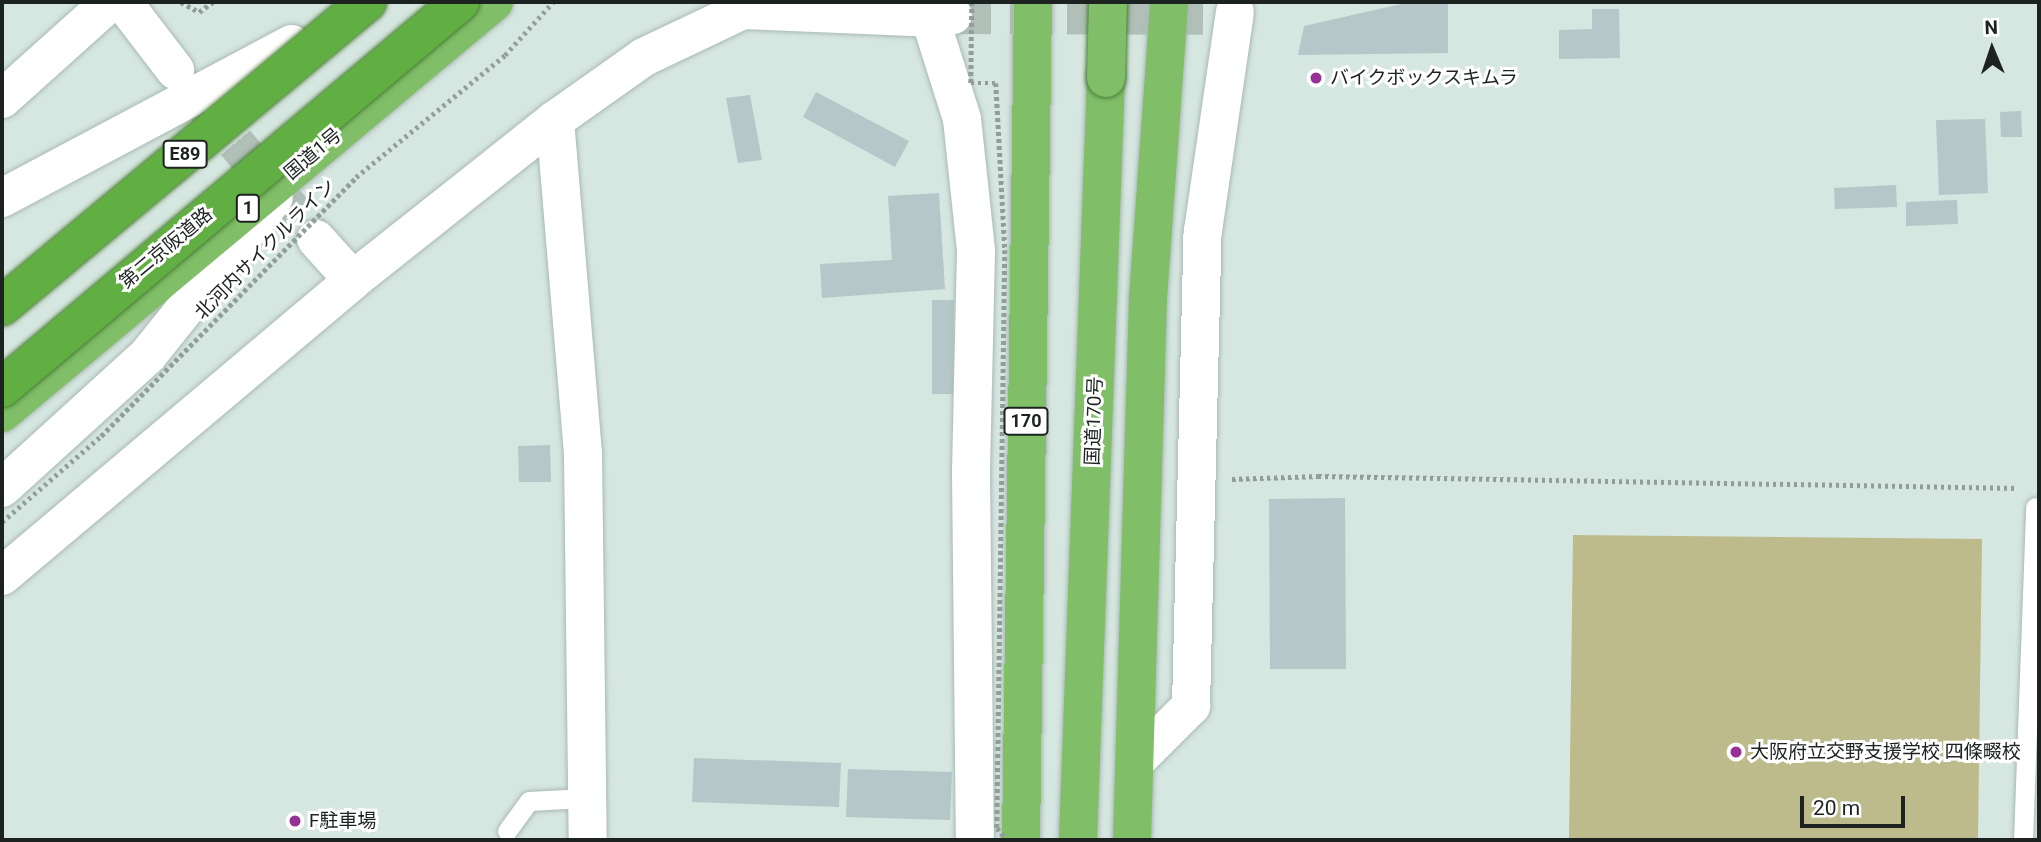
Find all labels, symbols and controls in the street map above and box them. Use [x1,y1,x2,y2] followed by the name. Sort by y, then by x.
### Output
[1957,14,2027,84] north arrow
[1984,16,1998,39] text: N
[1330,67,1520,89] place label: バイクボックスキムラ
[1308,70,1324,86] marker: バイクボックスキムラ
[280,124,346,184] street label: 国道1号
[162,140,208,168] road number: E89
[190,174,340,324] street label: 北河内サイクルライン
[236,194,260,223] road number: 1
[115,203,217,293] street label: 第二京阪道路
[1081,376,1107,466] street label: 国道170号
[1003,407,1049,436] road number: 170
[1750,741,2021,763] place label: 大阪府立交野支援学校 四條畷校
[1728,744,1744,760] marker: 大阪府立交野支援学校 四條畷校
[1803,782,1908,826] scale bar
[1813,796,1860,820] text: 20 m
[309,810,377,832] place label: F駐車場
[287,813,303,829] marker: F駐車場

